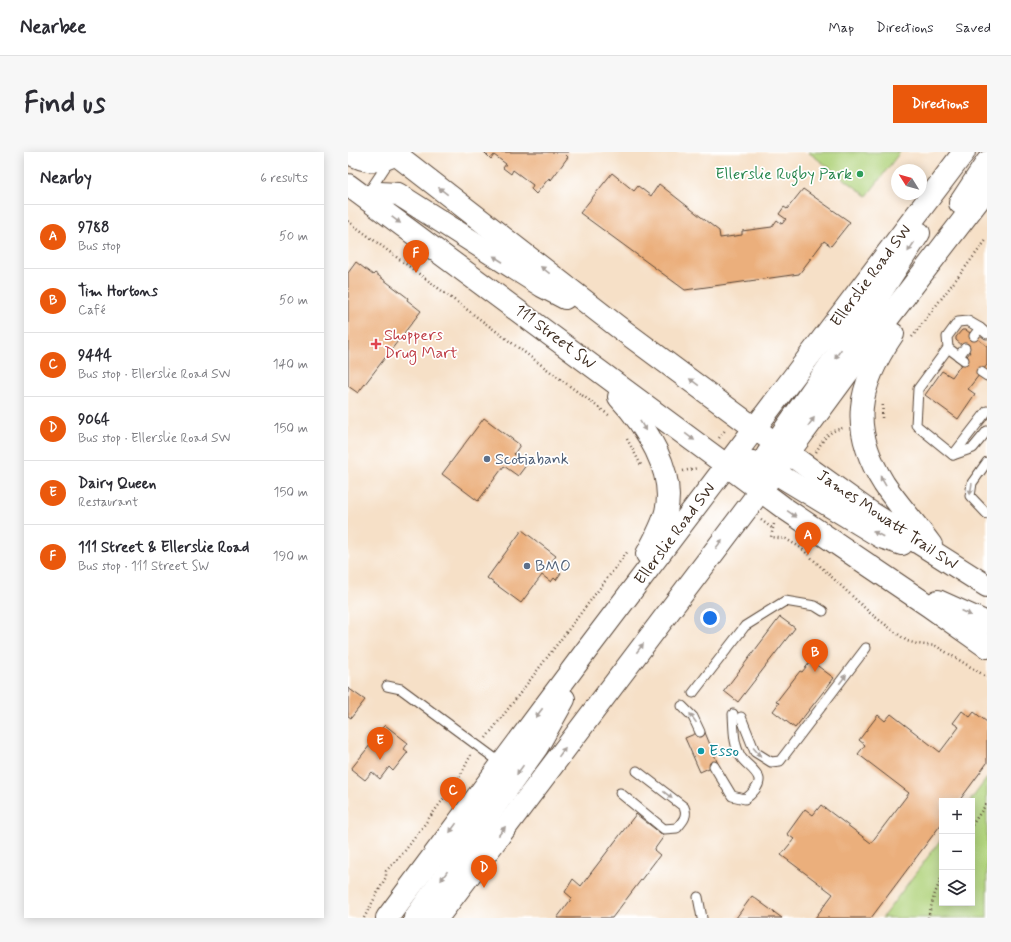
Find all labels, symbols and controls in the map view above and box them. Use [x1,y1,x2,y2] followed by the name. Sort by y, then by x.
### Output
[20,15,86,40] text: Nearbee
[828,19,854,37] text: Map
[876,19,934,37] text: Directions
[956,19,991,37] text: Saved
[893,85,987,123] button: Directions
[24,86,105,123] text: Find us
[715,164,852,186] place label: Ellerslie Rugby Park
[891,164,927,200] north arrow
[40,167,92,189] text: Nearby
[855,169,865,179] marker: Ellerslie Rugby Park
[260,170,308,187] text: 6 results
[437,186,448,195] one-way arrow
[391,216,402,224] one-way arrow
[78,218,109,238] text: 9788
[826,221,916,331] street label: Ellerslie Road SW
[49,228,57,245] text: A
[279,228,308,245] text: 50 m
[78,238,121,255] text: Bus stop
[403,240,429,273] pin: F
[907,241,915,252] one-way arrow
[492,255,504,262] one-way arrow
[540,266,551,275] one-way arrow
[78,282,158,302] text: Tim Hortons
[49,292,57,309] text: B
[279,292,308,309] text: 50 m
[510,300,600,374] street label: 111 Street SW
[78,302,105,319] text: Café
[384,325,458,365] place label: Shoppers Drug Mart
[371,339,381,349] marker: Shoppers Drug Mart
[78,346,112,366] text: 9444
[833,348,842,359] one-way arrow
[48,356,58,373] text: C
[273,356,308,373] text: 140 m
[78,366,230,383] text: Bus stop · Ellerslie Road SW
[689,378,700,386] one-way arrow
[78,410,110,430] text: 9064
[807,416,816,427] one-way arrow
[49,420,57,437] text: D
[274,420,308,437] text: 150 m
[639,421,647,431] one-way arrow
[78,430,230,447] text: Bus stop · Ellerslie Road SW
[684,433,695,442] one-way arrow
[495,449,569,470] place label: Scotiabank
[482,454,492,464] marker: Scotiabank
[813,465,961,575] street label: James Mowatt Trail SW
[78,474,156,494] text: Dairy Queen
[880,475,887,487] one-way arrow
[630,479,720,589] street label: Ellerslie Road SW
[968,483,974,495] one-way arrow
[49,484,57,501] text: E
[274,484,308,501] text: 150 m
[78,494,138,511] text: Restaurant
[786,510,797,518] one-way arrow
[795,522,821,555] pin: A
[872,531,883,538] one-way arrow
[78,538,249,558] text: 111 Street & Ellerslie Road
[715,539,723,550] one-way arrow
[50,548,56,565] text: F
[273,548,308,565] text: 190 m
[535,556,571,577] place label: BMO
[78,558,209,575] text: Bus stop · 111 Street SW
[522,561,532,571] marker: BMO
[700,608,720,628] your location
[960,610,972,616] one-way arrow
[802,639,828,672] pin: B
[636,642,645,653] one-way arrow
[838,673,847,684] one-way arrow
[535,707,543,718] one-way arrow
[689,713,697,723] one-way arrow
[367,727,393,760] pin: E
[709,741,739,762] place label: Esso
[558,746,566,757] one-way arrow
[696,746,706,756] marker: Esso
[752,747,761,757] one-way arrow
[516,765,524,775] one-way arrow
[440,777,466,810] pin: C
[662,790,673,799] one-way arrow
[939,798,975,906] map controls
[939,798,975,834] button: +
[449,823,457,834] one-way arrow
[498,826,507,837] one-way arrow
[939,834,975,870] button: −
[471,855,497,888] pin: D
[939,870,975,906] button: layers
[440,871,448,881] one-way arrow

